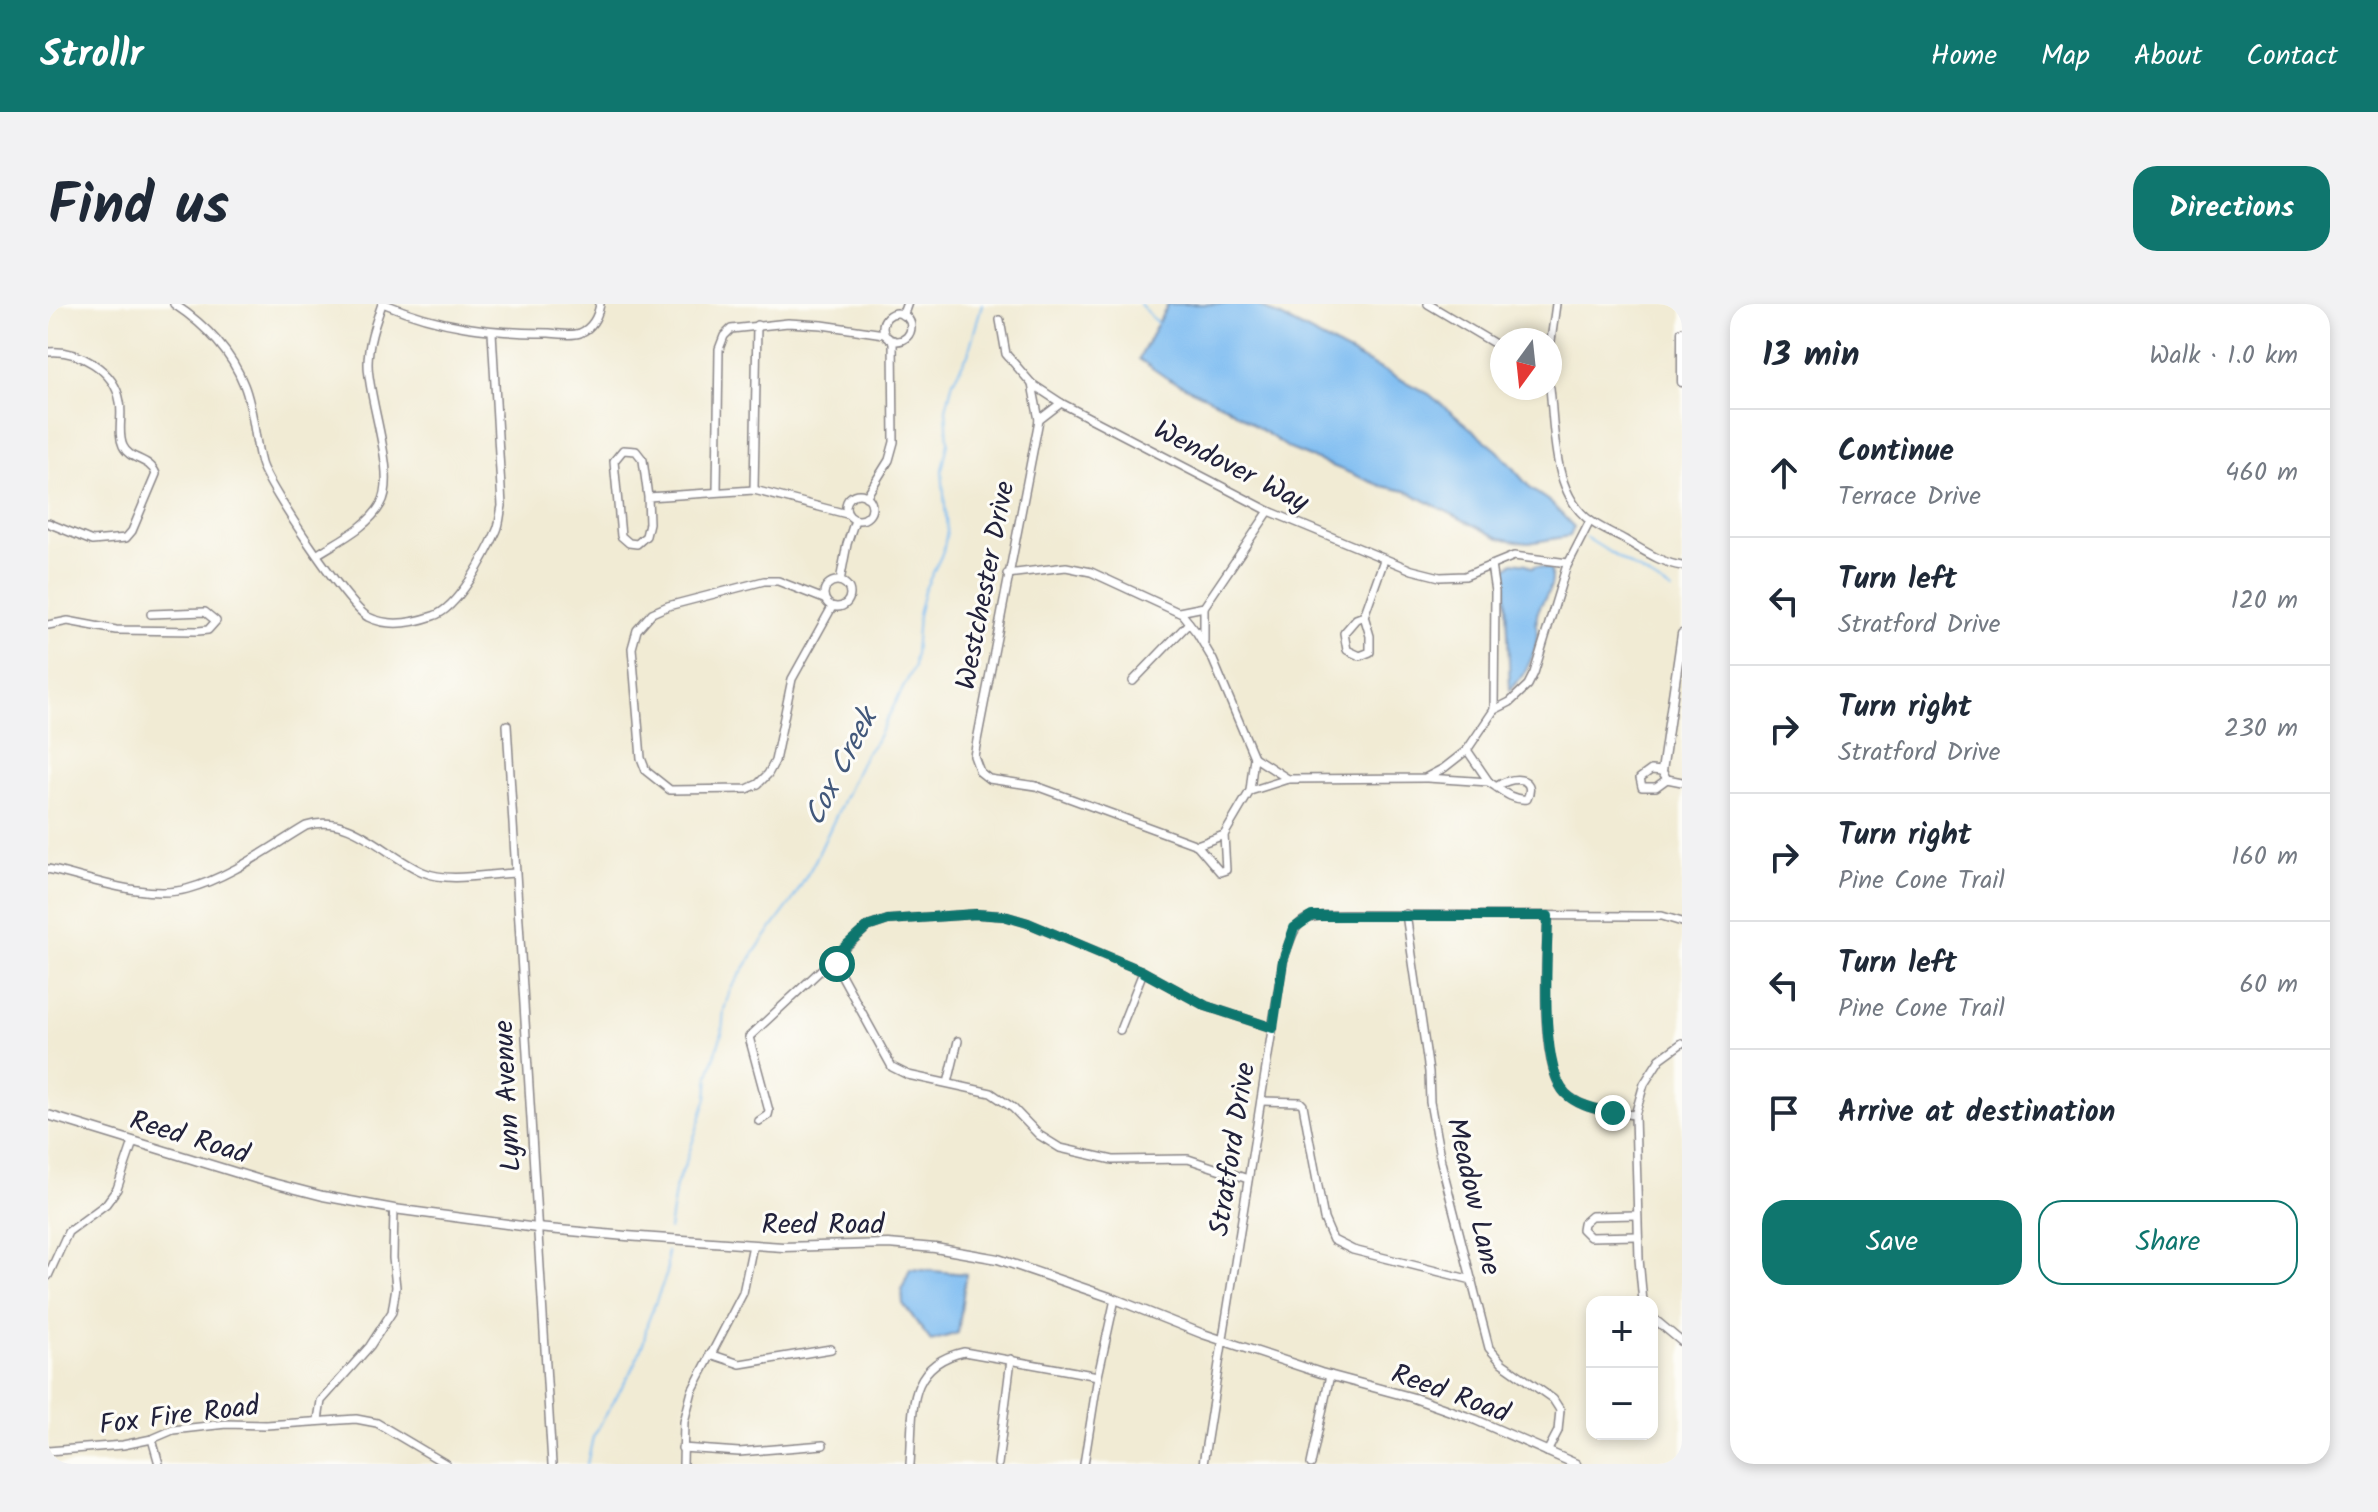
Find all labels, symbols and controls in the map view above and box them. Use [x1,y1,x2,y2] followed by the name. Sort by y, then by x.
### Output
[40,26,143,86] text: Strollr
[1931,34,1997,79] text: Home
[2041,34,2090,79] text: Map
[2134,34,2202,79] text: About
[2246,34,2338,79] text: Contact
[48,163,229,253] text: Find us
[2133,166,2330,251] button: Directions
[1490,328,1562,400] north arrow
[1762,329,1859,383] text: 13 min
[2149,335,2298,377] text: Walk · 1.0 km
[1145,409,1317,526] street label: Wendover Way
[1838,428,1954,476] text: Continue
[1762,451,1806,495] icon: ahead
[2225,452,2298,494] text: 460 m
[1838,476,1981,518] text: Terrace Drive
[944,477,1029,694] street label: Westchester Drive
[1838,556,1957,604] text: Turn left
[1762,579,1806,623] icon: left
[2231,580,2298,622] text: 120 m
[1838,604,2001,646] text: Stratford Drive
[1838,684,1971,732] text: Turn right
[792,698,893,835] water label: Cox Creek
[1762,707,1806,751] icon: right
[2224,708,2298,750] text: 230 m
[1838,732,2001,774] text: Stratford Drive
[1838,812,1971,860] text: Turn right
[1762,835,1806,879] icon: right
[2231,836,2298,878] text: 160 m
[1838,860,2005,902] text: Pine Cone Trail
[1838,940,1957,988] text: Turn left
[819,946,855,982] route start
[1762,963,1806,1007] icon: left
[2239,964,2298,1006] text: 60 m
[1838,988,2005,1030] text: Pine Cone Trail
[482,1018,535,1173] street label: Lynn Avenue
[1198,1059,1269,1239] street label: Stratford Drive
[1838,1089,2115,1137] text: Arrive at destination
[1762,1091,1806,1135] icon: arrive
[1595,1095,1631,1131] route end
[124,1099,256,1178] street label: Reed Road
[1433,1113,1513,1280] street label: Meadow Lane
[1762,1200,2022,1285] button: Save
[2038,1200,2298,1285] button: Share
[762,1203,885,1248] street label: Reed Road
[1586,1296,1658,1440] map controls
[1586,1296,1658,1368] button: +
[1385,1352,1517,1437] street label: Reed Road
[1586,1368,1658,1440] button: −
[97,1384,263,1449] street label: Fox Fire Road

